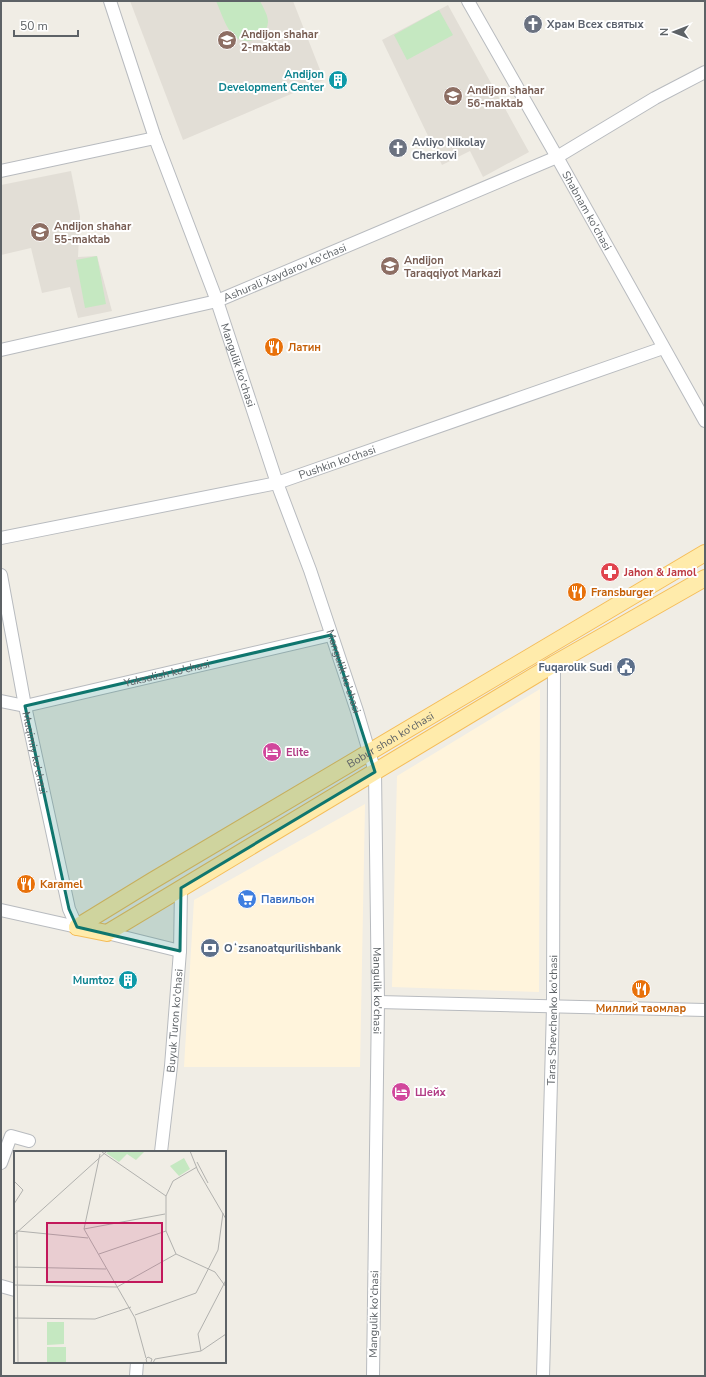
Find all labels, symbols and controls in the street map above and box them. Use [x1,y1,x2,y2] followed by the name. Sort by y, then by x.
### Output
[14,12,78,38] scale bar
[654,12,694,52] north arrow
[522,13,544,35] church icon: Храм Всех святых
[546,17,644,32] place label: Храм Всех святых
[20,18,48,34] text: 50 m
[241,27,319,55] place label: Andijon shahar 2-maktab
[657,28,672,36] text: N
[216,29,238,51] school or university icon: Andijon shahar 2-maktab
[219,67,325,95] place label: Andijon Development Center
[327,69,349,91] building icon: Andijon Development Center
[467,83,545,111] place label: Andijon shahar 56-maktab
[442,85,464,107] school or university icon: Andijon shahar 56-maktab
[412,135,486,163] place label: Avliyo Nikolay Cherkovi
[387,137,409,159] church icon: Avliyo Nikolay Cherkovi
[559,168,615,253] street label: Shabnam ko'chasi
[54,219,132,247] place label: Andijon shahar 55-maktab
[29,221,51,243] school or university icon: Andijon shahar 55-maktab
[221,240,349,305] street label: Ashurali Xaydarov ko'chasi
[404,253,501,281] place label: Andijon Taraqqiyot Markazi
[379,255,401,277] school or university icon: Andijon Taraqqiyot Markazi
[217,321,259,409] street label: Mangulik ko'chasi
[263,336,285,358] restaurant icon: Латин
[288,340,321,355] place label: Латин
[296,442,378,482] street label: Pushkin ko'chasi
[599,561,621,583] pharmacy icon: Jahon & Jamol
[623,565,697,580] place label: Jahon & Jamol
[566,581,588,603] restaurant icon: Fransburger
[591,585,654,600] place label: Fransburger
[323,627,365,715] street label: Mangulik ko'chasi
[121,656,211,691] street label: Yuksalish ko'chasi
[615,656,637,678] public building icon: Fuqarolik Sudi
[539,660,612,675] place label: Fuqarolik Sudi
[344,708,437,771] street label: Bobur shoh ko'chasi
[19,710,51,795] street label: Muqimiy ko'chasi
[261,741,283,763] hotel icon: Elite
[286,745,309,760] place label: Elite
[15,873,37,895] restaurant icon: Karamel
[40,877,83,892] place label: Karamel
[236,888,258,910] supermarket icon: Павильон
[261,892,314,907] place label: Павильон
[199,937,221,959] bank icon: Oʻzsanoatqurilishbank
[224,941,342,956] place label: Oʻzsanoatqurilishbank
[370,947,386,1034] street label: Mangulik ko'chasi
[543,955,561,1086] street label: Taras Shevchenko ko'chasi
[163,968,186,1073] street label: Buyuk Turon ko'chasi
[117,969,139,991] building icon: Mumtoz
[73,973,114,988] place label: Mumtoz
[630,978,652,1000] restaurant icon: Миллий таомлар
[596,1001,686,1016] place label: Миллий таомлар
[390,1081,412,1103] hotel icon: Шейх
[415,1085,447,1100] place label: Шейх
[14,1151,226,1363] inset map
[366,1270,382,1358] street label: Mangulik ko'chasi

